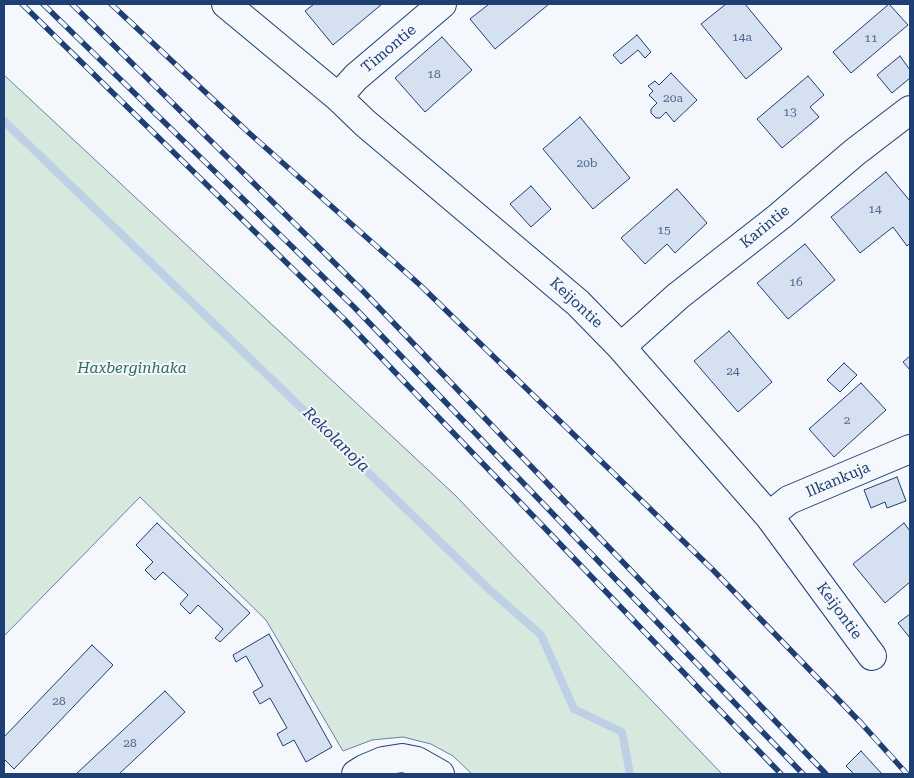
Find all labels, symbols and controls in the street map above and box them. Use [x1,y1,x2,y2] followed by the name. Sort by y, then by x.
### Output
[358,21,420,77] street label: Timontie
[732,30,752,44] house number: 14a
[864,31,878,45] house number: 11
[427,67,441,81] house number: 18
[663,91,683,105] house number: 20a
[783,105,797,119] house number: 13
[576,156,598,170] house number: 20b
[737,202,793,252] street label: Karintie
[868,202,882,216] house number: 14
[657,223,671,237] house number: 15
[546,274,606,332] street label: Keijontie
[789,275,803,289] house number: 16
[77,360,187,378] park label: Haxberginhaka
[726,364,740,378] house number: 24
[299,404,373,476] water label: Rekolanoja
[844,413,850,427] house number: 2
[803,458,873,502] street label: Ilkankuja
[812,579,866,643] street label: Keijontie
[52,694,66,708] house number: 28
[123,736,137,750] house number: 28

